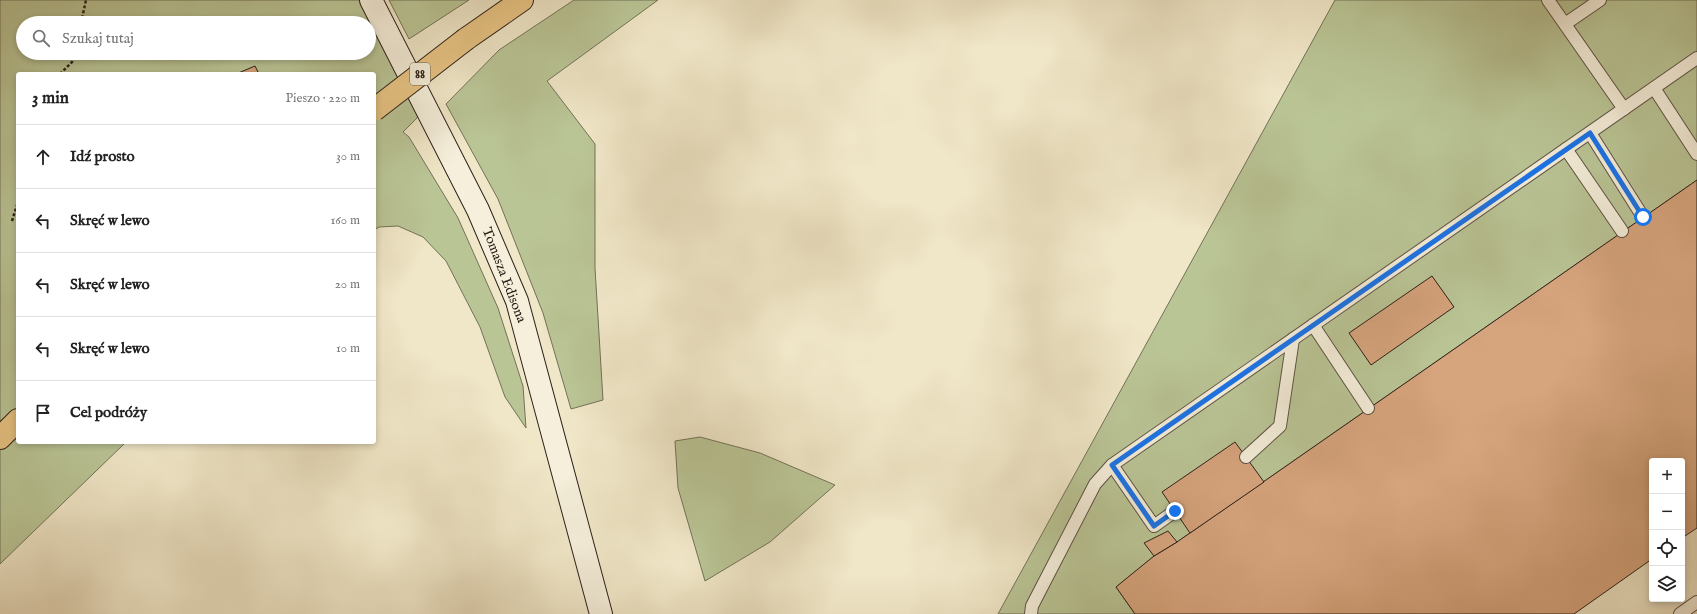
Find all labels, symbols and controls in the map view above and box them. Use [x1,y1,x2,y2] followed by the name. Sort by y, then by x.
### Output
[16,16,376,60] search box
[30,27,52,49] icon: search
[62,29,134,48] text: Szukaj tutaj
[410,63,430,85] road number: 88
[32,88,69,109] text: 3 min
[285,90,360,107] text: Pieszo · 220 m
[32,146,54,168] icon: ahead
[70,147,135,166] text: Idź prosto
[336,148,360,165] text: 30 m
[1634,208,1652,226] route start
[32,210,54,232] icon: left
[70,211,150,230] text: Skręć w lewo
[330,212,360,229] text: 160 m
[478,225,531,326] street label: Tomasza Edisona
[32,274,54,296] icon: left
[70,275,150,294] text: Skręć w lewo
[335,276,360,293] text: 20 m
[32,338,54,360] icon: left
[70,339,150,358] text: Skręć w lewo
[336,340,360,357] text: 10 m
[32,402,54,424] icon: arrive
[70,403,147,422] text: Cel podróży
[1649,458,1685,602] map controls
[1649,458,1685,494] button: +
[1649,494,1685,530] button: −
[1166,502,1184,520] route end
[1649,530,1685,566] button: locate
[1649,566,1685,602] button: layers

